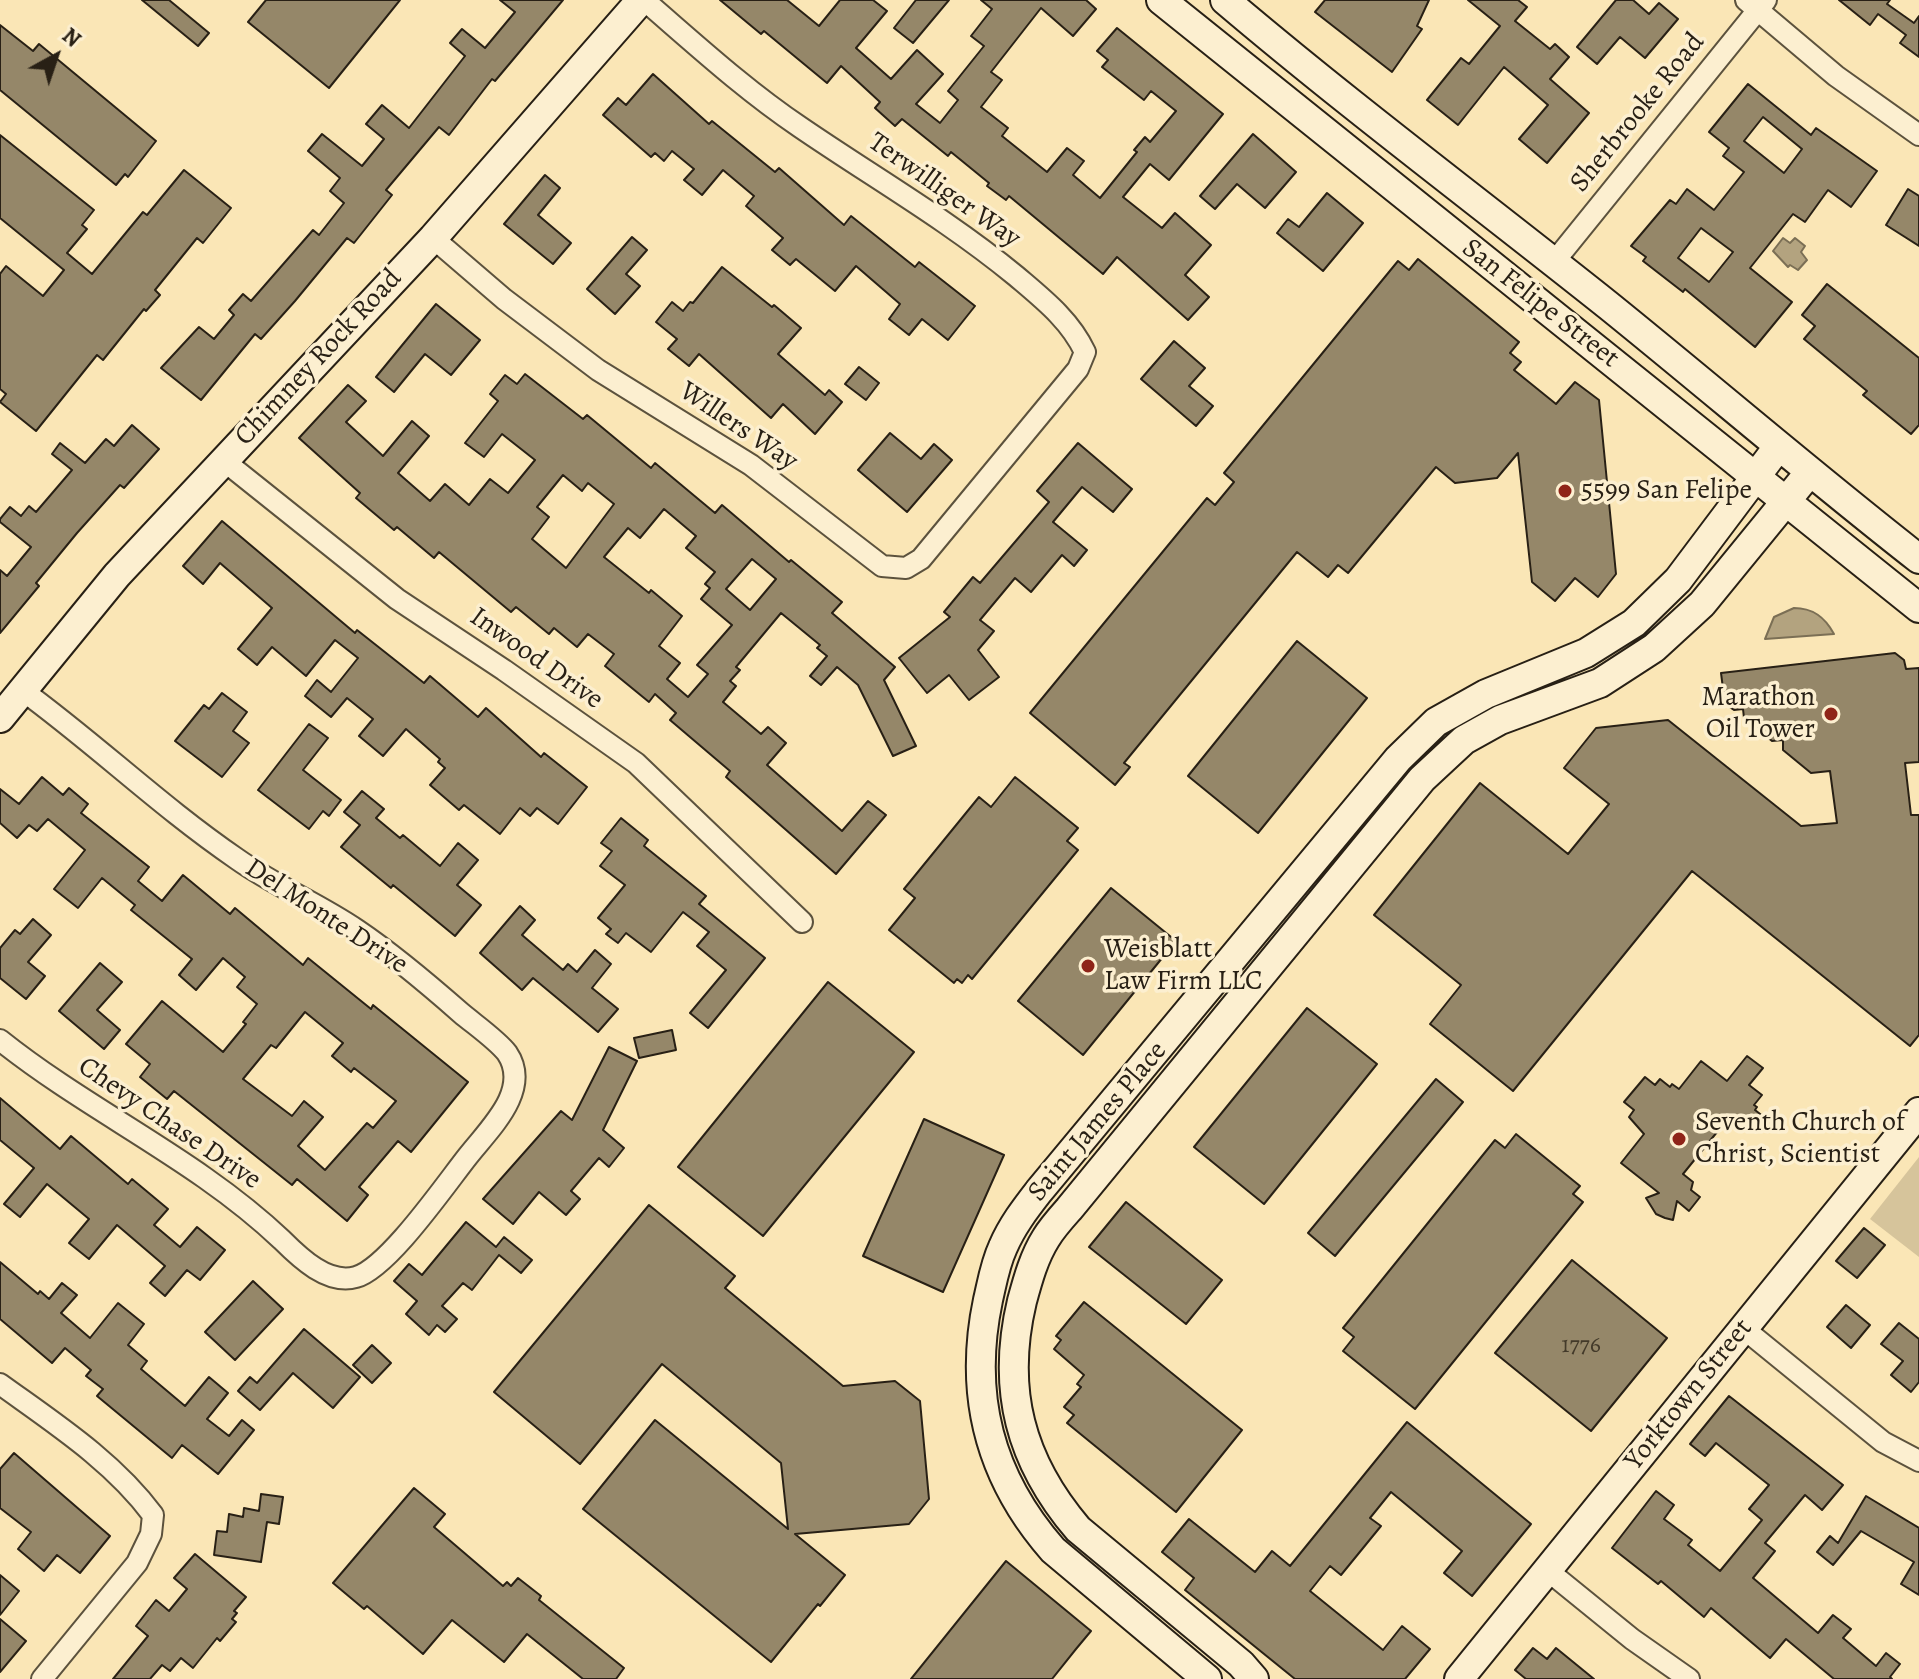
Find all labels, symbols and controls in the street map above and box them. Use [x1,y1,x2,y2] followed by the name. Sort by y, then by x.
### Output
[16,16,96,96] north arrow
[56,21,87,54] text: N
[1564,27,1712,199] street label: Sherbrooke Road
[861,126,1027,256] street label: Terwilliger Way
[1455,232,1625,376] street label: San Felipe Street
[228,263,410,453] street label: Chimney Rock Road
[672,375,804,479] street label: Willers Way
[1581,474,1752,508] place label: 5599 San Felipe
[1556,482,1574,500] marker: 5599 San Felipe
[463,601,609,717] street label: Inwood Drive
[1702,681,1815,747] place label: Marathon Oil Tower
[1822,705,1840,723] marker: Marathon Oil Tower
[238,852,414,982] street label: Del Monte Drive
[1104,933,1263,999] place label: Weisblatt Law Firm LLC
[1079,957,1097,975] marker: Weisblatt Law Firm LLC
[1021,1035,1175,1209] street label: Saint James Place
[71,1050,267,1198] street label: Chevy Chase Drive
[1695,1106,1905,1172] place label: Seventh Church of Christ, Scientist
[1670,1130,1688,1148] marker: Seventh Church of Christ, Scientist
[1618,1313,1760,1477] street label: Yorktown Street
[1561,1332,1601,1360] house number: 1776

